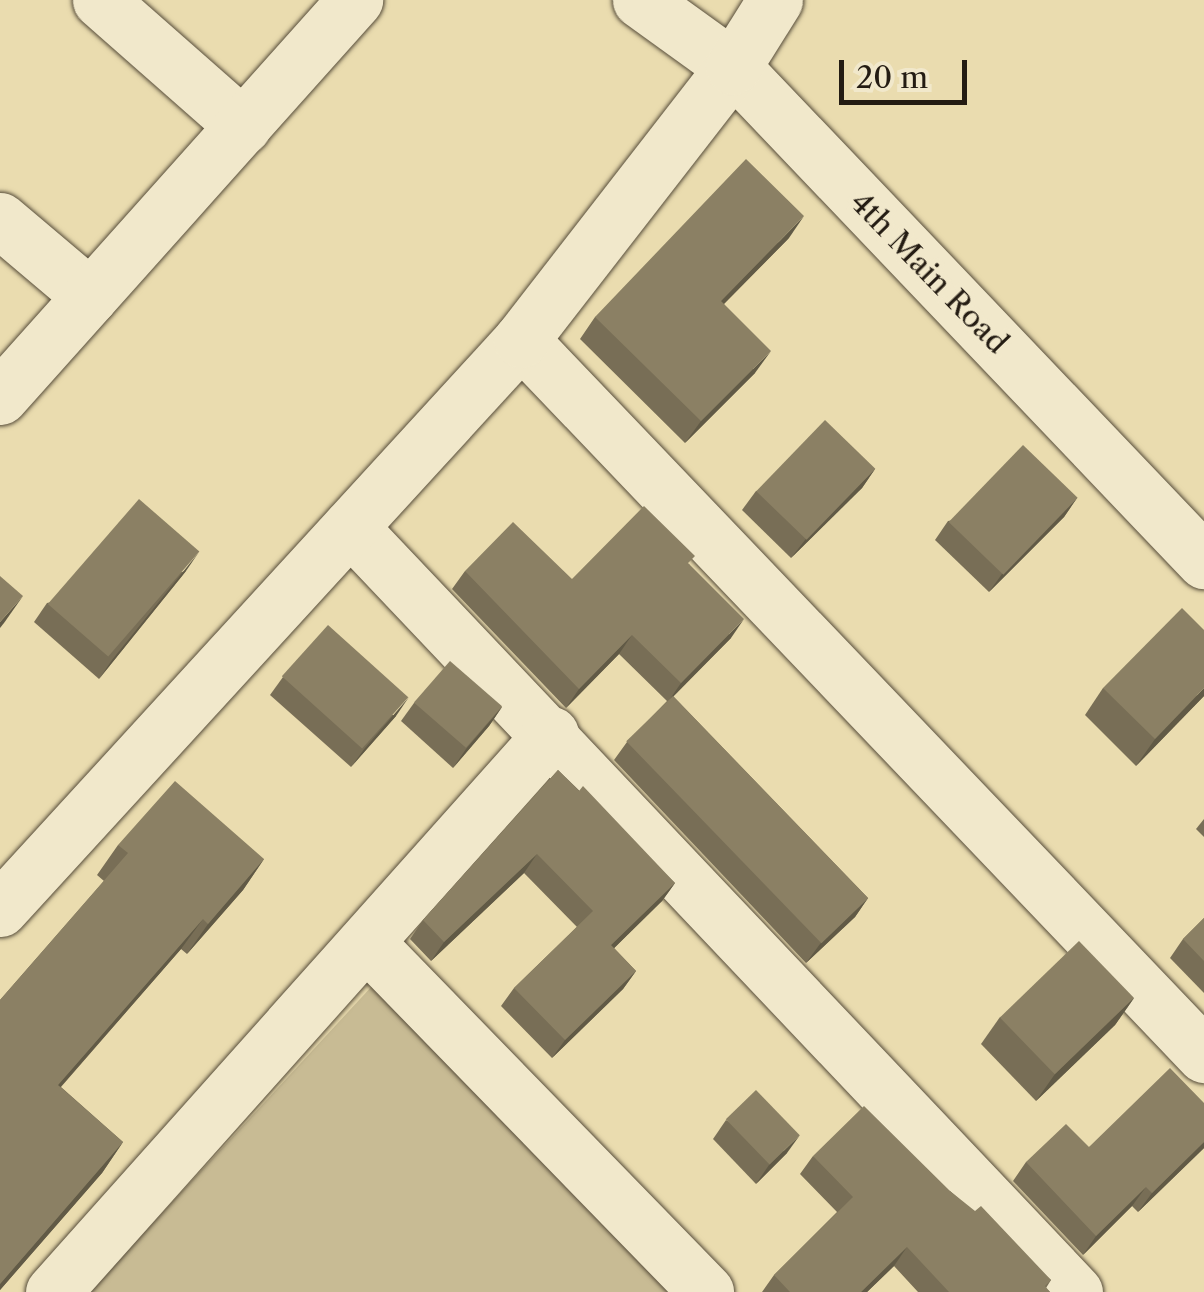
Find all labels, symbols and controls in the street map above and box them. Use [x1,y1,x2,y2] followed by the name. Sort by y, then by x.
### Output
[844,40,972,102] scale bar
[856,59,928,96] text: 20 m
[843,185,1015,361] street label: 4th Main Road

